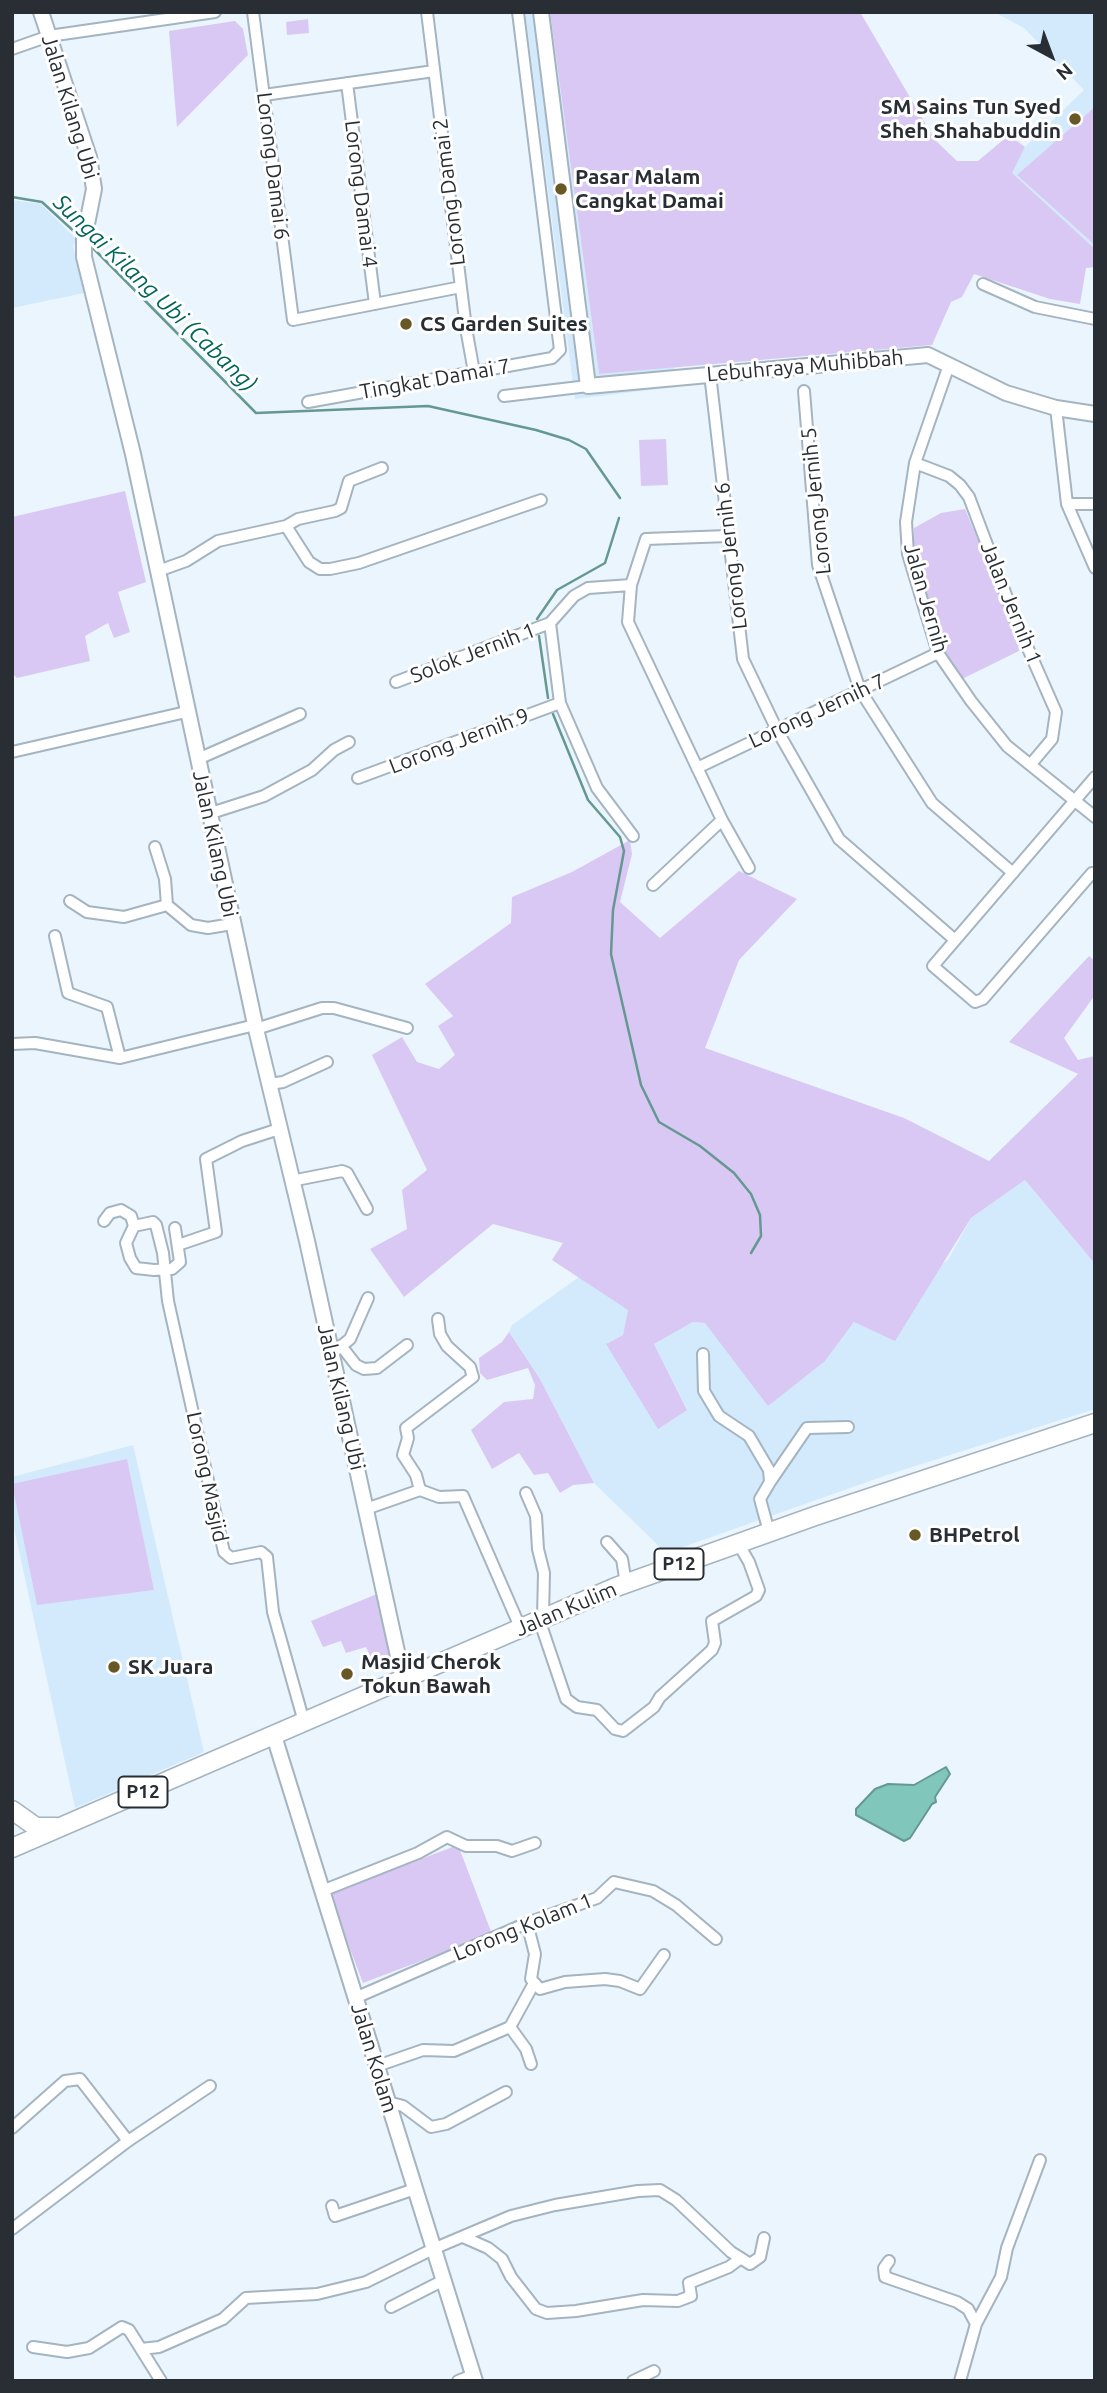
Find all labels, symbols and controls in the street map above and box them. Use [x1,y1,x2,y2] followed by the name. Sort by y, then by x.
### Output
[1016,21,1086,91] north arrow
[36,32,104,182] street label: Jalan Kilang Ubi
[1052,59,1077,85] text: N
[251,91,295,241] street label: Lorong Damai 6
[880,94,1061,144] place label: SM Sains Tun Syed Sheh Shahabuddin
[1067,111,1083,127] marker: SM Sains Tun Syed Sheh Shahabuddin
[427,117,471,267] street label: Lorong Damai 2
[339,119,383,269] street label: Lorong Damai 4
[575,164,724,214] place label: Pasar Malam Cangkat Damai
[553,181,569,197] marker: Pasar Malam Cangkat Damai
[48,189,262,397] water label: Sungai Kilang Ubi (Cabang)
[420,311,588,337] place label: CS Garden Suites
[398,316,414,332] marker: CS Garden Suites
[705,345,905,387] street label: Lebuhraya Muhibbah
[358,353,512,405] street label: Tingkat Damai 7
[796,426,836,576] street label: Lorong Jernih 5
[709,481,753,631] street label: Lorong Jernih 6
[975,538,1047,668] street label: Jalan Jernih 1
[898,540,954,656] street label: Jalan Jernih
[407,618,539,688] street label: Solok Jernih 1
[745,668,889,754] street label: Lorong Jernih 7
[386,703,532,779] street label: Lorong Jernih 9
[187,768,243,920] street label: Jalan Kilang Ubi
[312,1321,370,1473] street label: Jalan Kilang Ubi
[181,1409,233,1545] street label: Lorong Masjid
[929,1522,1020,1548] place label: BHPetrol
[907,1527,923,1543] marker: BHPetrol
[654,1548,704,1580] road number: P12
[512,1576,620,1642] street label: Jalan Kulim
[361,1649,501,1699] place label: Masjid Cherok Tokun Bawah
[128,1654,213,1680] place label: SK Juara
[106,1659,122,1675] marker: SK Juara
[339,1666,355,1682] marker: Masjid Cherok Tokun Bawah
[118,1776,168,1808] road number: P12
[450,1888,596,1966] street label: Lorong Kolam 1
[345,2000,403,2116] street label: Jalan Kolam

